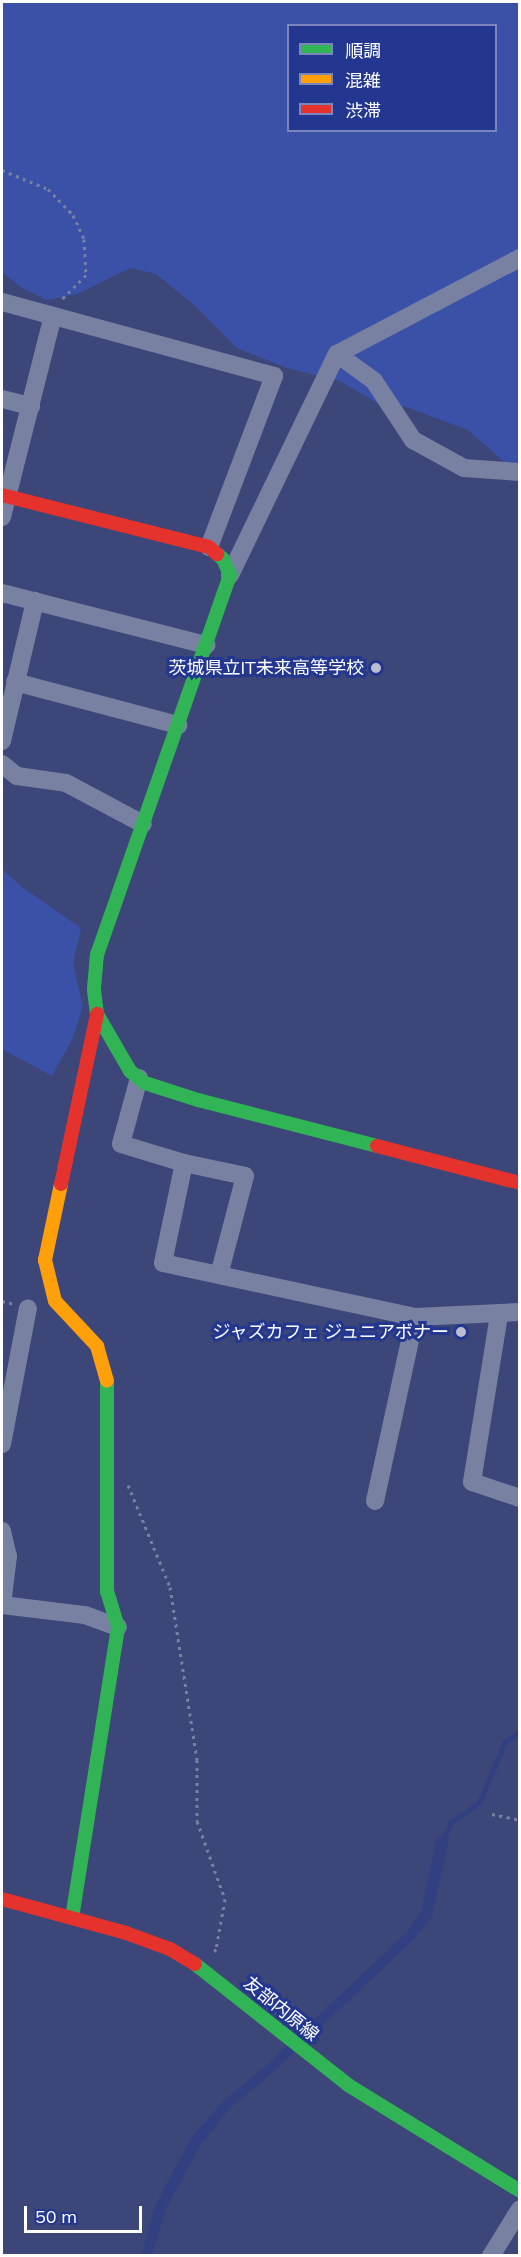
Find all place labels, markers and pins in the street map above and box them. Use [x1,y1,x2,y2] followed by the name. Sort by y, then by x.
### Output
[168,657,364,679] place label: 茨城県立IT未来高等学校
[369,661,383,675] marker: 茨城県立IT未来高等学校
[210,1321,449,1343] place label: ジャズカフェ ジュニアボナー
[454,1325,468,1339] marker: ジャズカフェ ジュニアボナー

